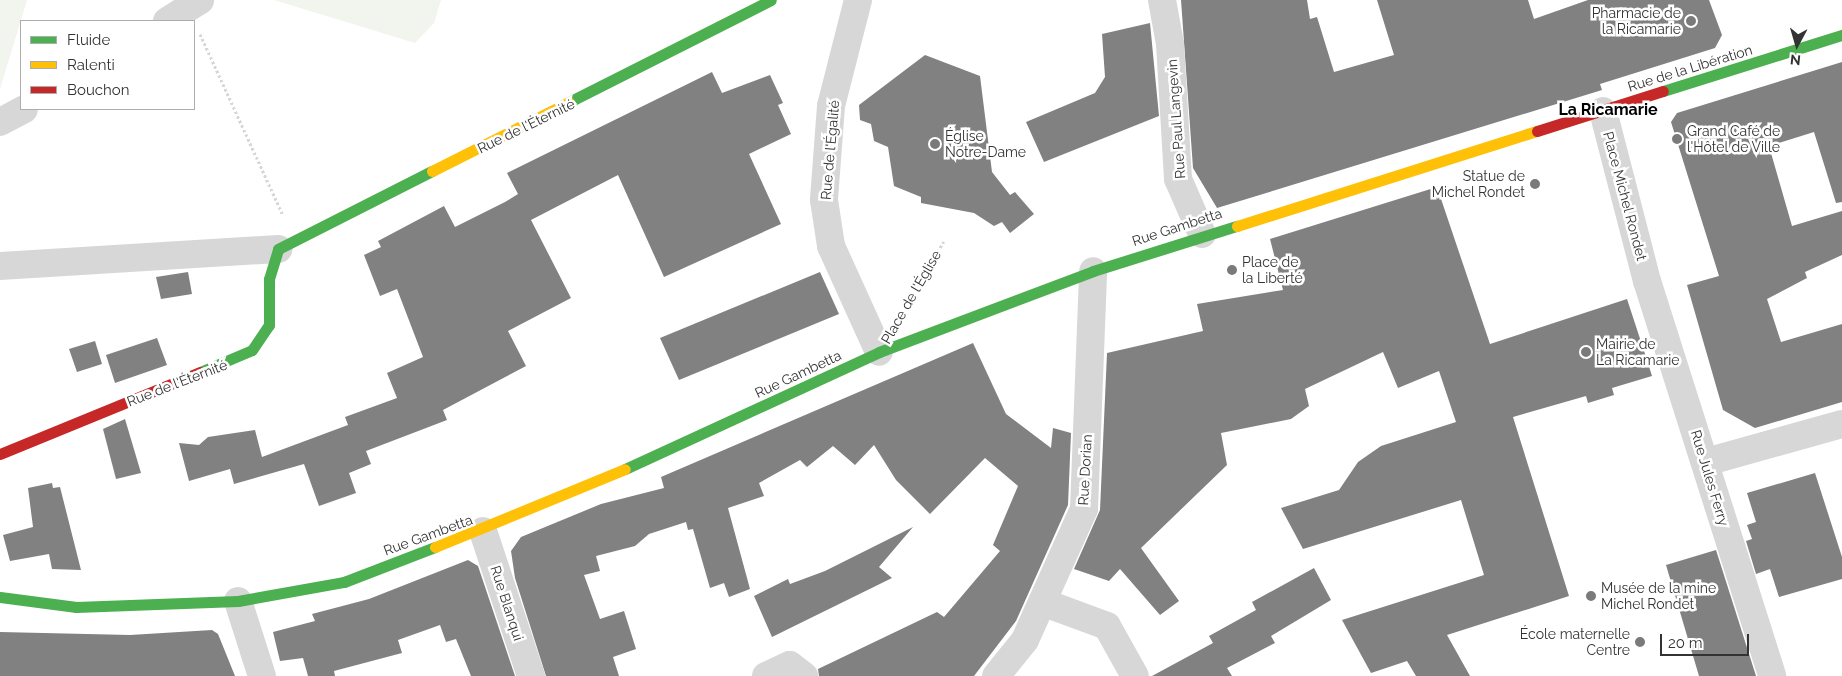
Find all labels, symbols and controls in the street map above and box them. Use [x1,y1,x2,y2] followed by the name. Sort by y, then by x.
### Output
[1592,5,1681,38] place label: Pharmacie de la Ricamarie
[1685,15,1697,27] marker: Pharmacie de la Ricamarie
[20,20,195,110] legend
[1772,20,1822,70] north arrow
[67,31,110,49] text: Fluide
[1626,41,1754,95] street label: Rue de la Libération
[1789,51,1802,68] text: N
[67,56,115,74] text: Ralenti
[1163,58,1189,180] street label: Rue Paul Langevin
[67,81,129,99] text: Bouchon
[475,95,577,157] street label: Rue de l'Éternité
[817,99,843,201] street label: Rue de l'Égalité
[1558,100,1658,120] district label: La Ricamarie
[1687,123,1781,156] place label: Grand Café de l'Hôtel de Ville
[945,128,1026,160] place label: Église Notre-Dame
[1600,129,1650,263] street label: Place Michel Rondet
[1671,133,1683,145] marker: Grand Café de l'Hôtel de Ville
[929,138,941,150] marker: Église Notre-Dame
[1431,168,1525,200] place label: Statue de Michel Rondet
[1529,178,1541,190] marker: Statue de Michel Rondet
[1130,205,1224,249] street label: Rue Gambetta
[877,247,945,347] street label: Place de l'Église
[1242,254,1303,286] place label: Place de la Liberté
[1226,264,1238,276] marker: Place de la Liberté
[1596,336,1679,368] place label: Mairie de La Ricamarie
[1580,346,1592,358] marker: Mairie de La Ricamarie
[752,347,844,401] street label: Rue Gambetta
[124,356,230,410] street label: Rue de l'Éternité
[1687,428,1733,528] street label: Rue Jules Ferry
[1075,434,1095,506] street label: Rue Dorian
[381,511,475,559] street label: Rue Gambetta
[487,563,527,643] street label: Rue Blanqui
[1601,580,1716,612] place label: Musée de la mine Michel Rondet
[1585,590,1597,602] marker: Musée de la mine Michel Rondet
[1662,624,1751,656] scale bar
[1520,626,1630,658] place label: École maternelle Centre
[1668,634,1703,652] text: 20 m
[1634,636,1646,648] marker: École maternelle Centre

